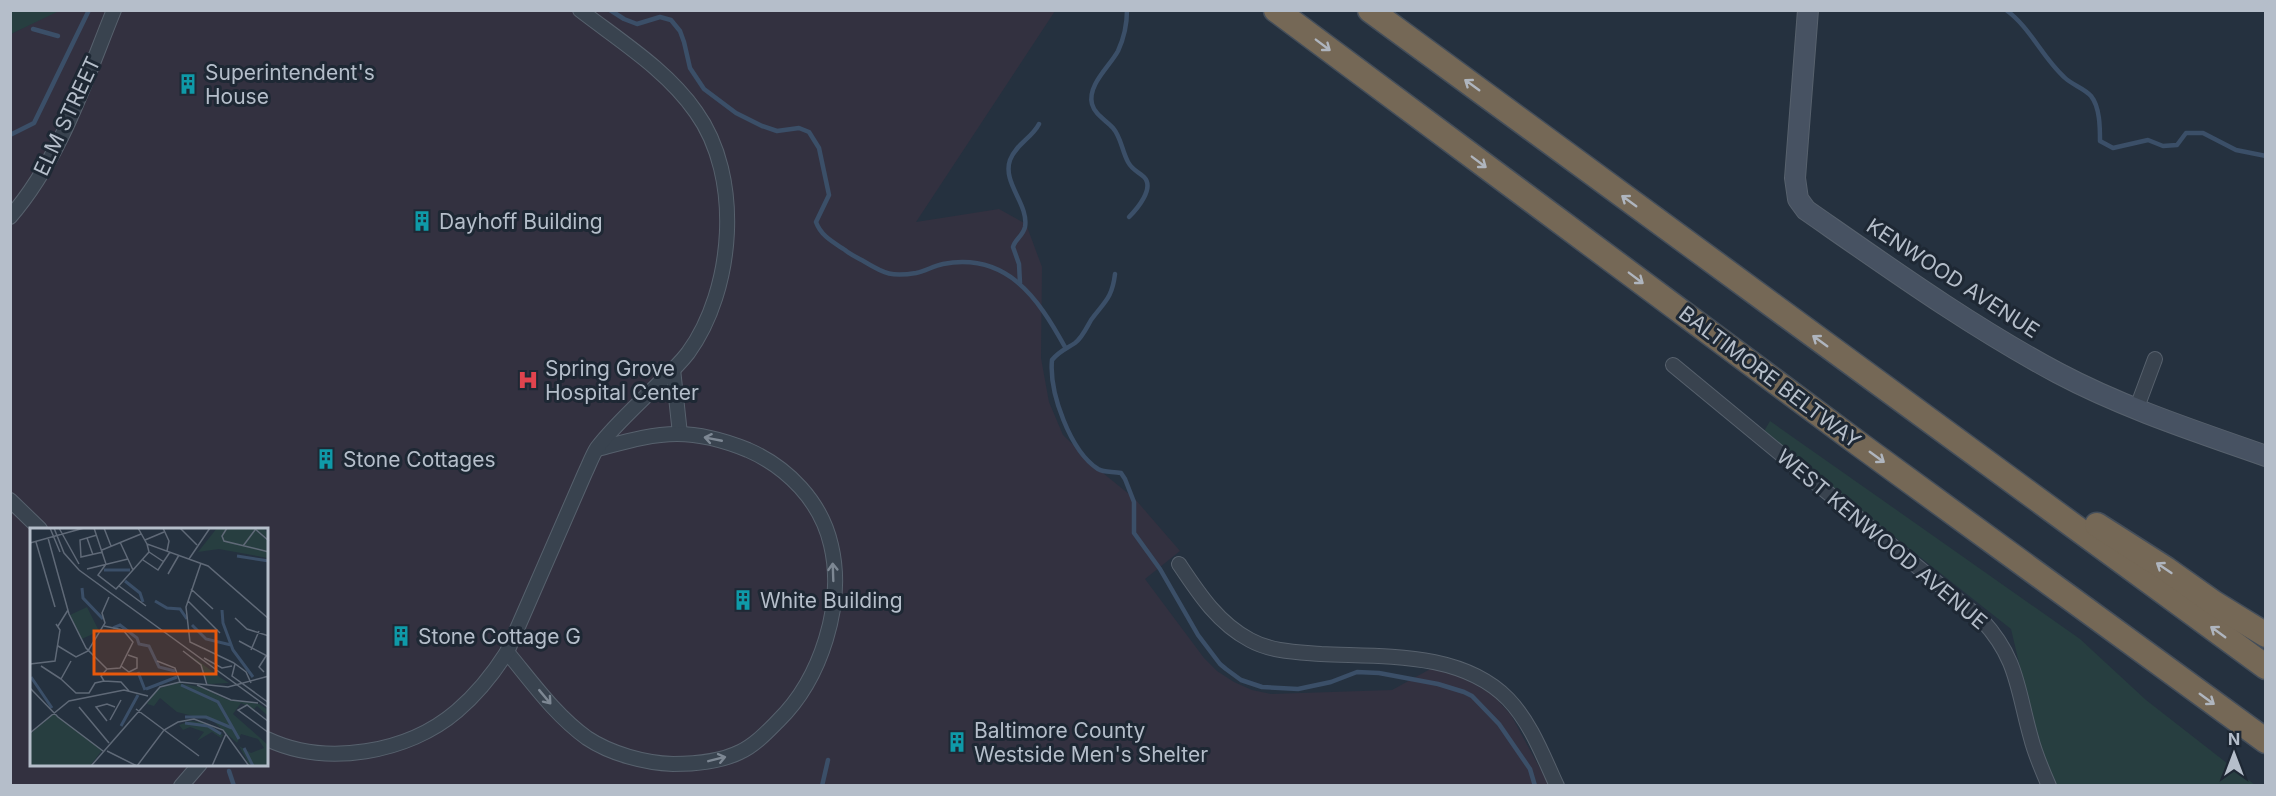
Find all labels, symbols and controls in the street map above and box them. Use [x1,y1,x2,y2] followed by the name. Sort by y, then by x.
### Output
[1314,39,1330,52] one-way arrow
[28,52,106,180] street label: ELM STREET
[205,60,375,109] place label: Superintendent's House
[176,72,200,96] building icon: Superintendent's House
[1464,79,1480,91] one-way arrow
[1471,155,1487,168] one-way arrow
[1622,194,1638,207] one-way arrow
[410,209,434,233] building icon: Dayhoff Building
[439,209,603,234] place label: Dayhoff Building
[1862,213,2044,343] street label: KENWOOD AVENUE
[1627,272,1643,284] one-way arrow
[1674,301,1866,453] street label: BALTIMORE BELTWAY
[1813,335,1829,347] one-way arrow
[545,356,699,405] place label: Spring Grove Hospital Center
[516,368,540,392] hospital icon: Spring Grove Hospital Center
[704,433,724,444] one-way arrow
[1772,444,1992,634] street label: WEST KENWOOD AVENUE
[314,447,338,471] building icon: Stone Cottages
[343,447,496,472] place label: Stone Cottages
[1868,450,1884,463] one-way arrow
[30,528,268,766] inset map
[828,562,839,582] one-way arrow
[2156,562,2173,574] one-way arrow
[731,588,755,612] building icon: White Building
[760,588,903,613] place label: White Building
[389,624,413,648] building icon: Stone Cottage G
[418,624,581,649] place label: Stone Cottage G
[2211,626,2227,638] one-way arrow
[538,689,551,705] one-way arrow
[2198,693,2214,705] one-way arrow
[974,718,1208,767] place label: Baltimore County Westside Men's Shelter
[2204,724,2264,784] north arrow
[2228,729,2240,749] text: N
[945,730,969,754] building icon: Baltimore County Westside Men's Shelter
[708,752,727,764] one-way arrow

